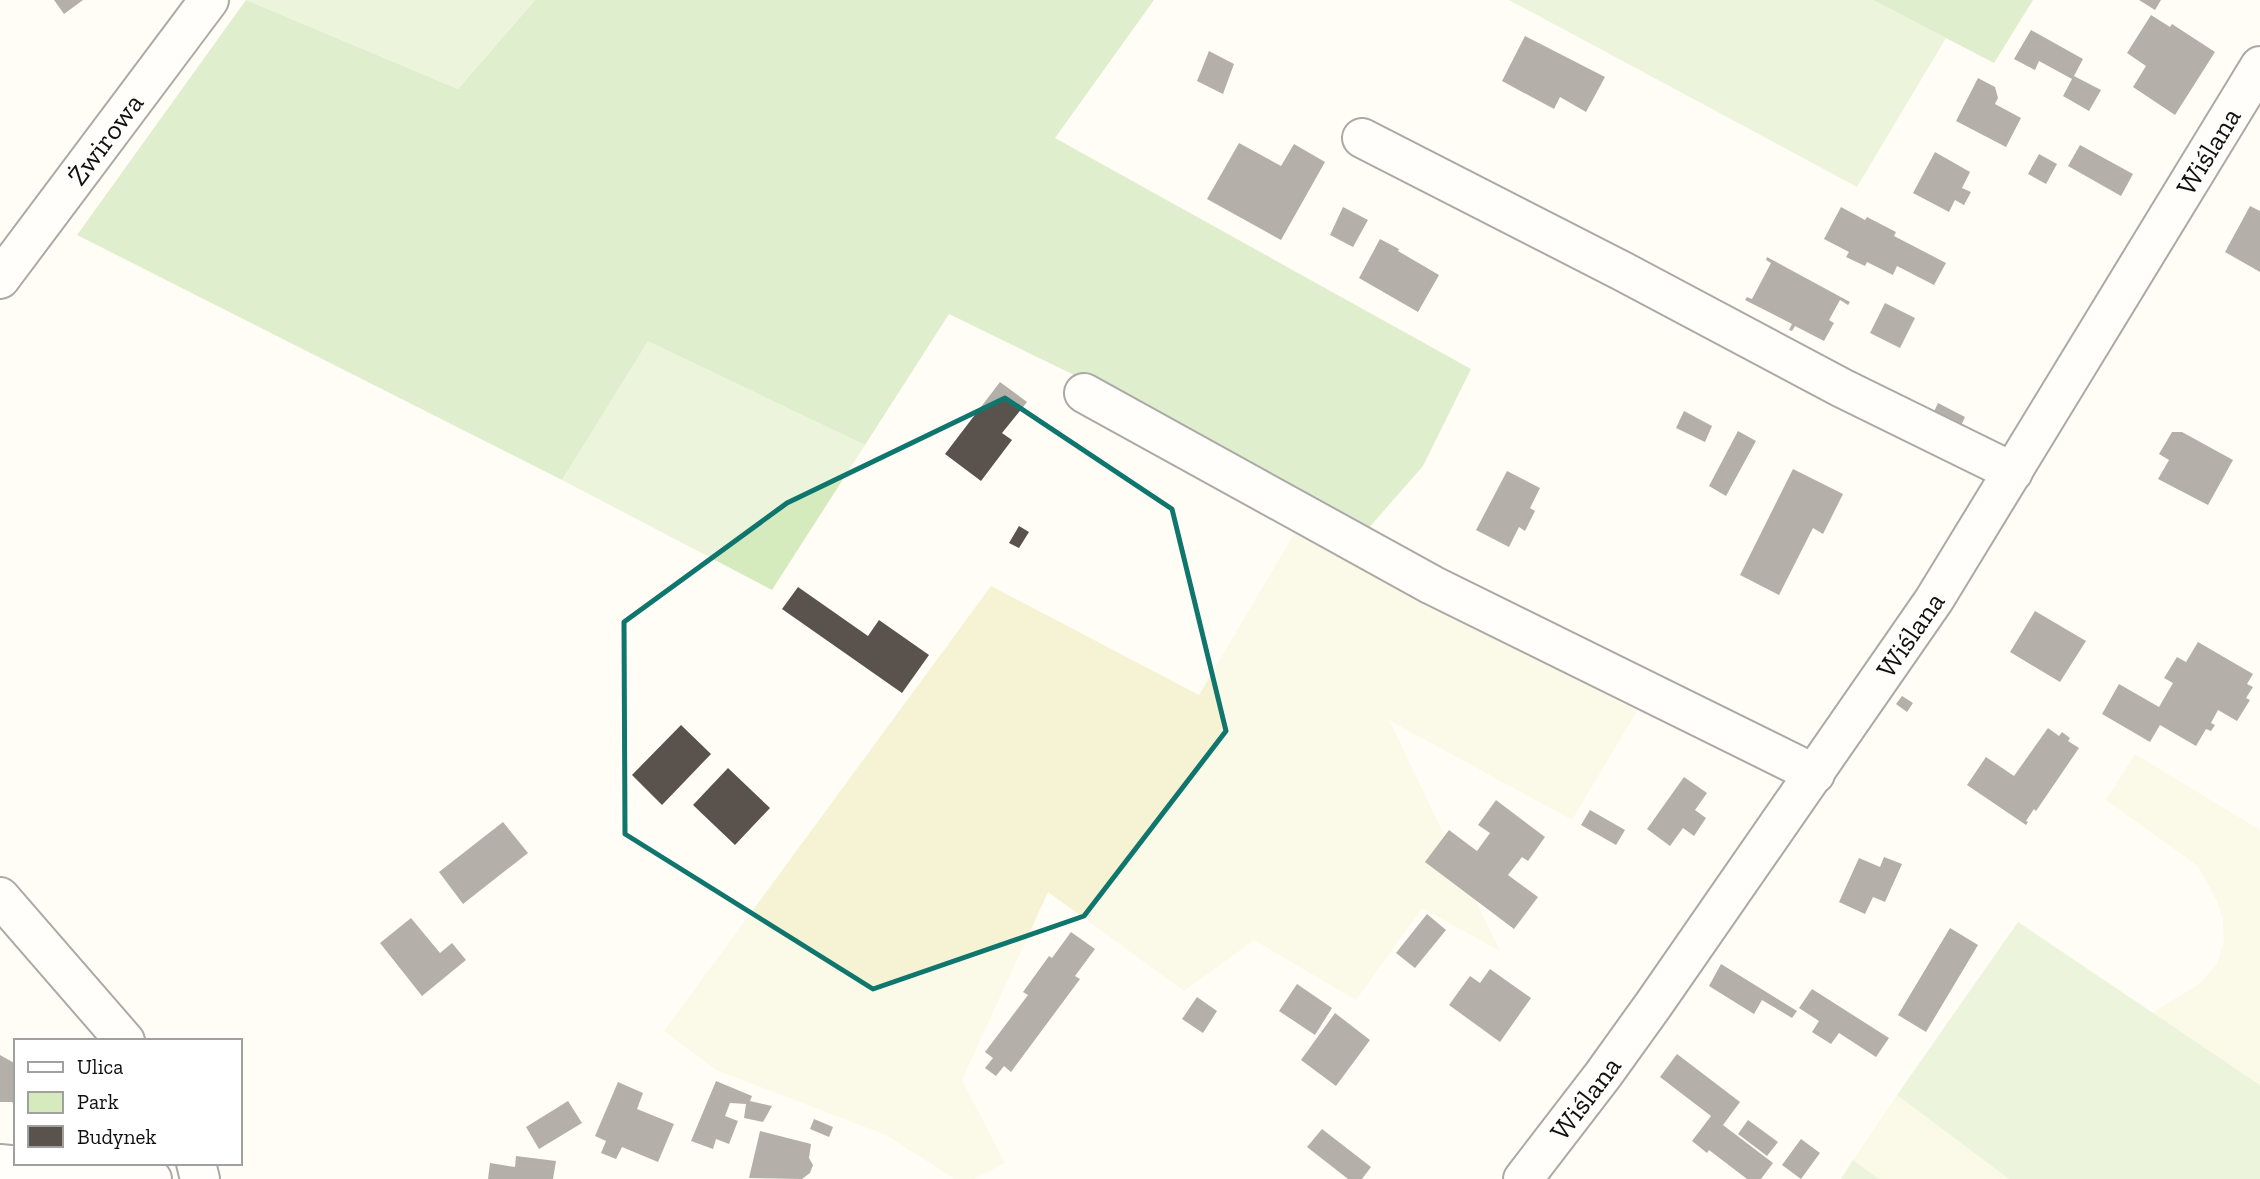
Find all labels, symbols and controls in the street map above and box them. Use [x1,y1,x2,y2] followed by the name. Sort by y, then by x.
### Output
[60,86,150,191] street label: Żwirowa
[2169,101,2247,201] street label: Wiślana
[1869,585,1951,684] street label: Wiślana
[14,1039,242,1165] legend
[1543,1050,1628,1146] street label: Wiślana
[77,1054,123,1079] text: Ulica
[77,1089,119,1114] text: Park
[77,1124,156,1149] text: Budynek

